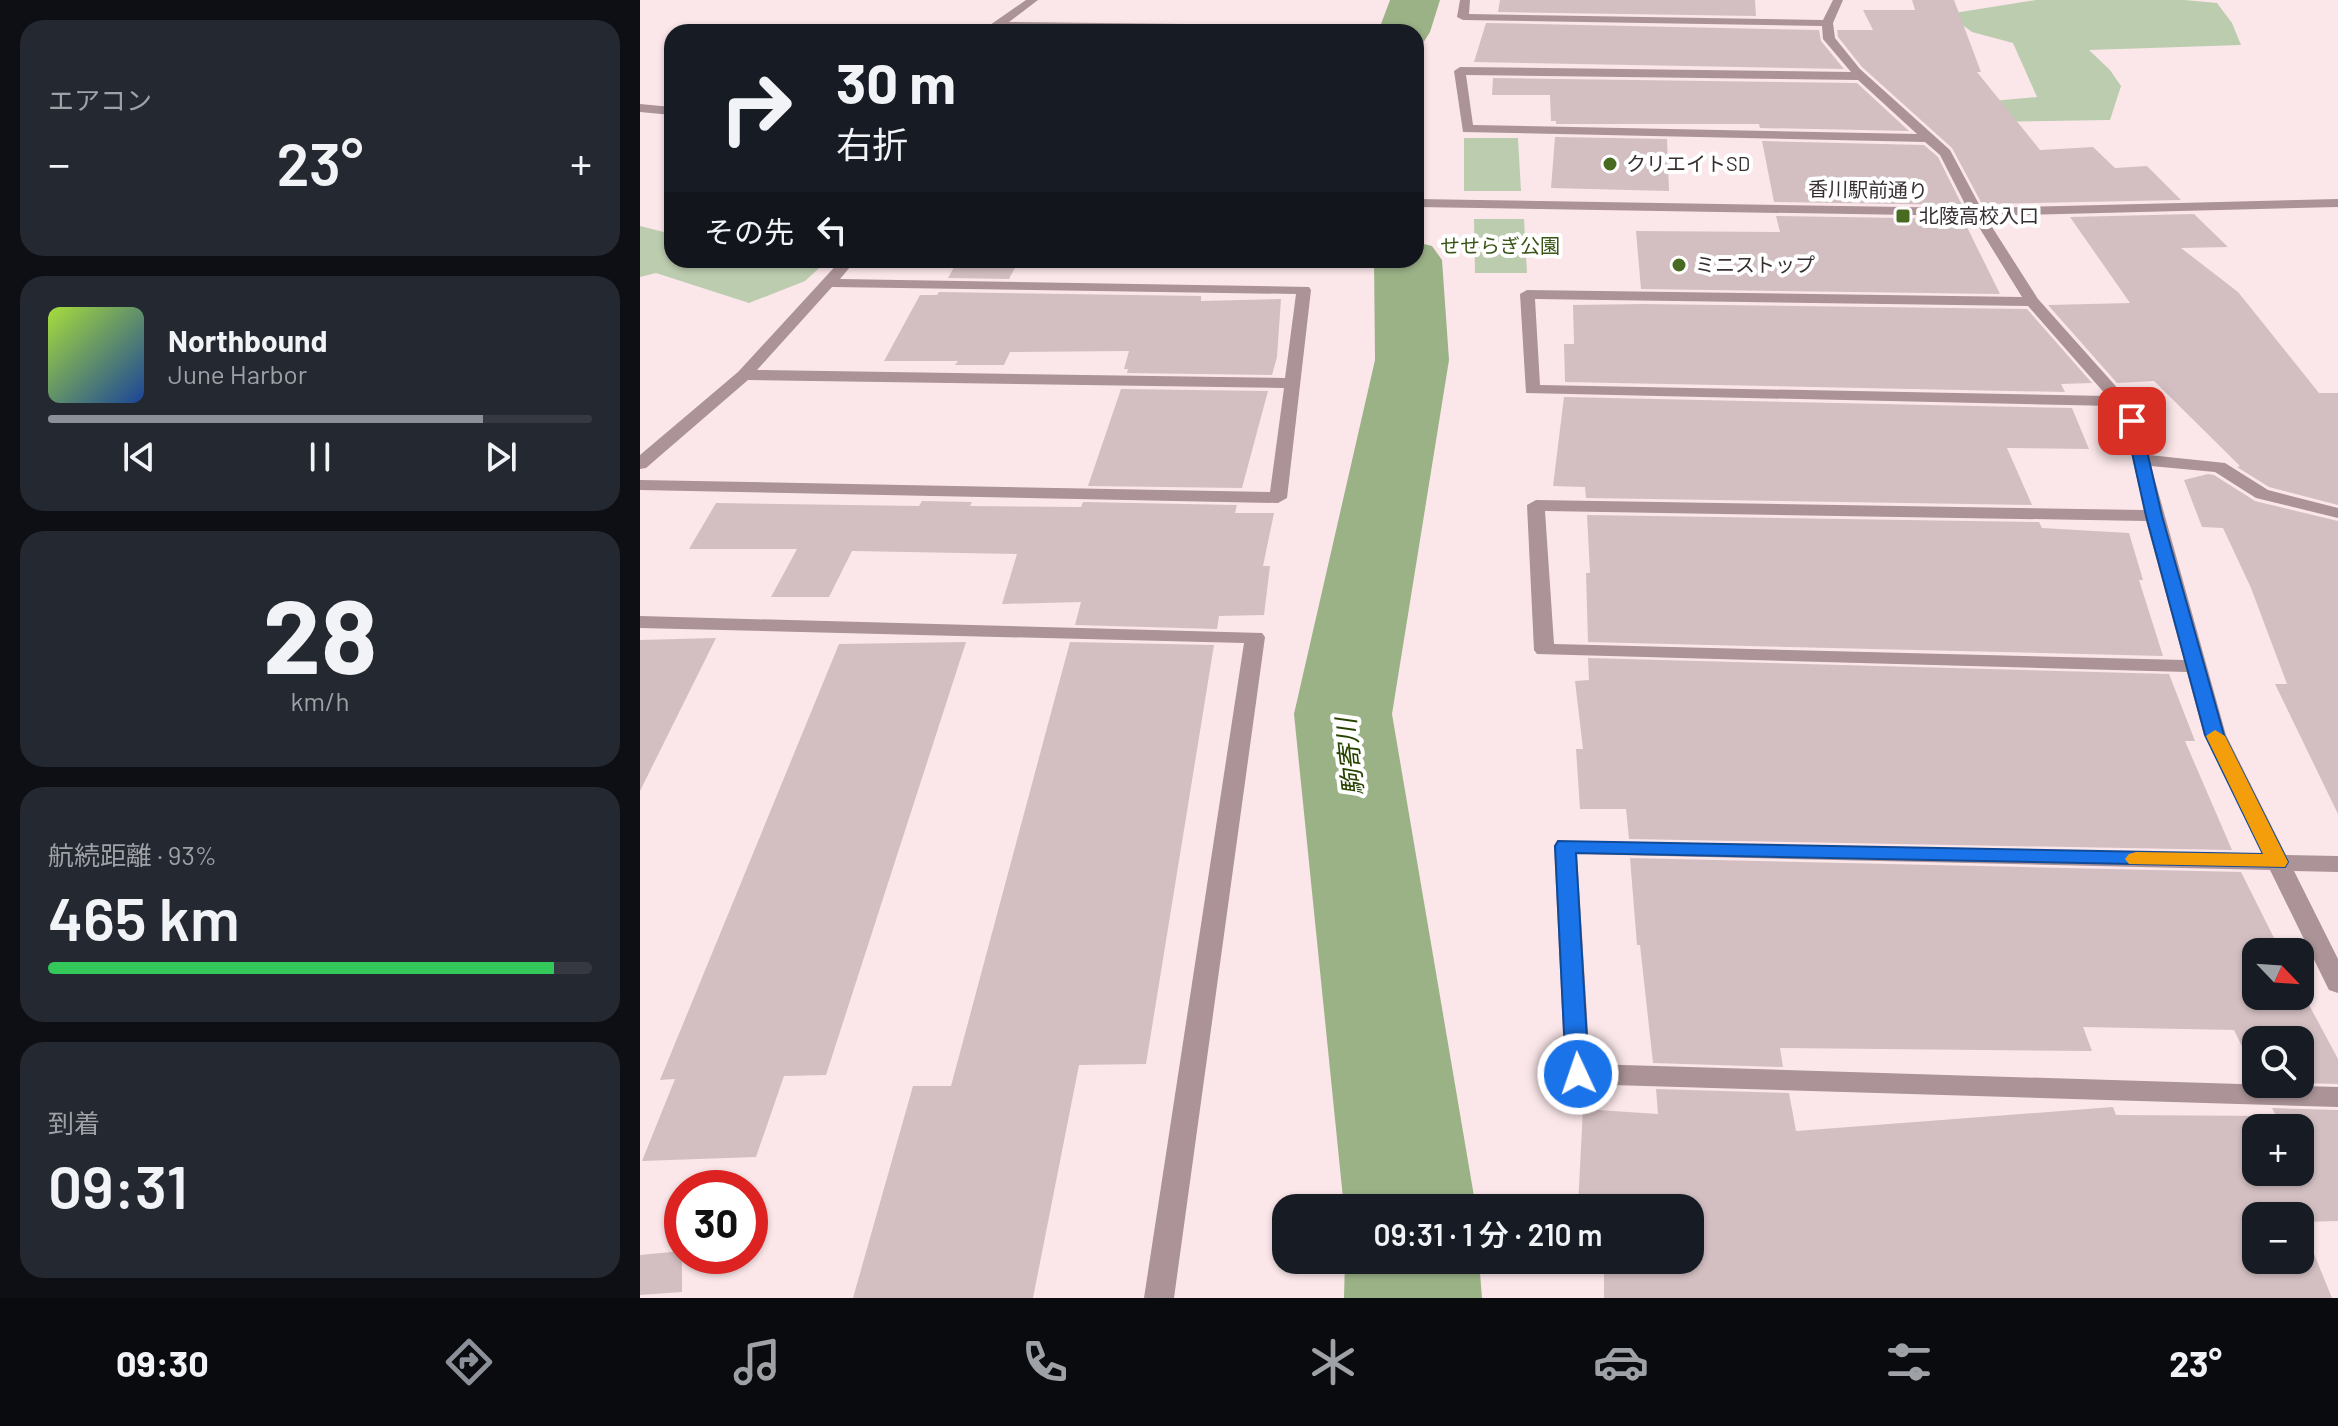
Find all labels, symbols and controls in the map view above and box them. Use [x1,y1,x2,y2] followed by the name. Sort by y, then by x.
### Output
[836,48,956,115] text: 30 m
[704,56,808,160] icon: right
[48,84,152,115] text: エアコン
[836,122,908,165] text: 右折
[277,126,363,198] text: 23°
[48,136,70,189] text: −
[570,136,592,189] text: +
[1626,151,1750,175] place label: クリエイトSD
[1601,155,1619,173] marker: クリエイトSD
[1808,176,1928,202] street label: 香川駅前通り
[1919,203,2039,227] place label: 北陵高校入口
[1894,207,1912,225] marker: 北陵高校入口
[810,208,854,252] icon: left
[704,213,794,249] text: その先
[1440,233,1560,257] park label: せせらぎ公園
[1695,252,1815,276] place label: ミニストップ
[1670,256,1688,274] marker: ミニストップ
[168,322,327,358] text: Northbound
[168,358,307,389] text: June Harbor
[2098,387,2166,455] pin
[2110,399,2154,443] icon: arrive
[117,435,161,479] icon: previous
[298,435,342,479] icon: pause
[479,435,523,479] icon: next
[263,570,377,695] text: 28
[291,685,349,716] text: km/h
[1329,714,1368,798] water label: 駒寄川
[48,839,217,870] text: 航続距離 · 93%
[48,881,240,953] text: 465 km
[2242,938,2314,1010] north arrow
[2242,938,2314,1274] map controls
[2242,1026,2314,1098] button: search
[1536,1032,1620,1116] position arrow
[48,1107,100,1138] text: 到着
[2242,1114,2314,1186] button: +
[48,1149,188,1221] text: 09:31
[664,1170,768,1274] speed limit sign: 30
[2242,1202,2314,1274] button: −
[1374,1216,1602,1252] text: 09:31 · 1 分 · 210 m
[441,1334,497,1390] icon: directions
[729,1334,785,1390] icon: music
[1017,1334,1073,1390] icon: phone
[1305,1334,1361,1390] icon: climate
[1593,1334,1649,1390] icon: car
[1881,1334,1937,1390] icon: filters
[116,1341,209,1384] text: 09:30
[2169,1341,2222,1384] text: 23°

